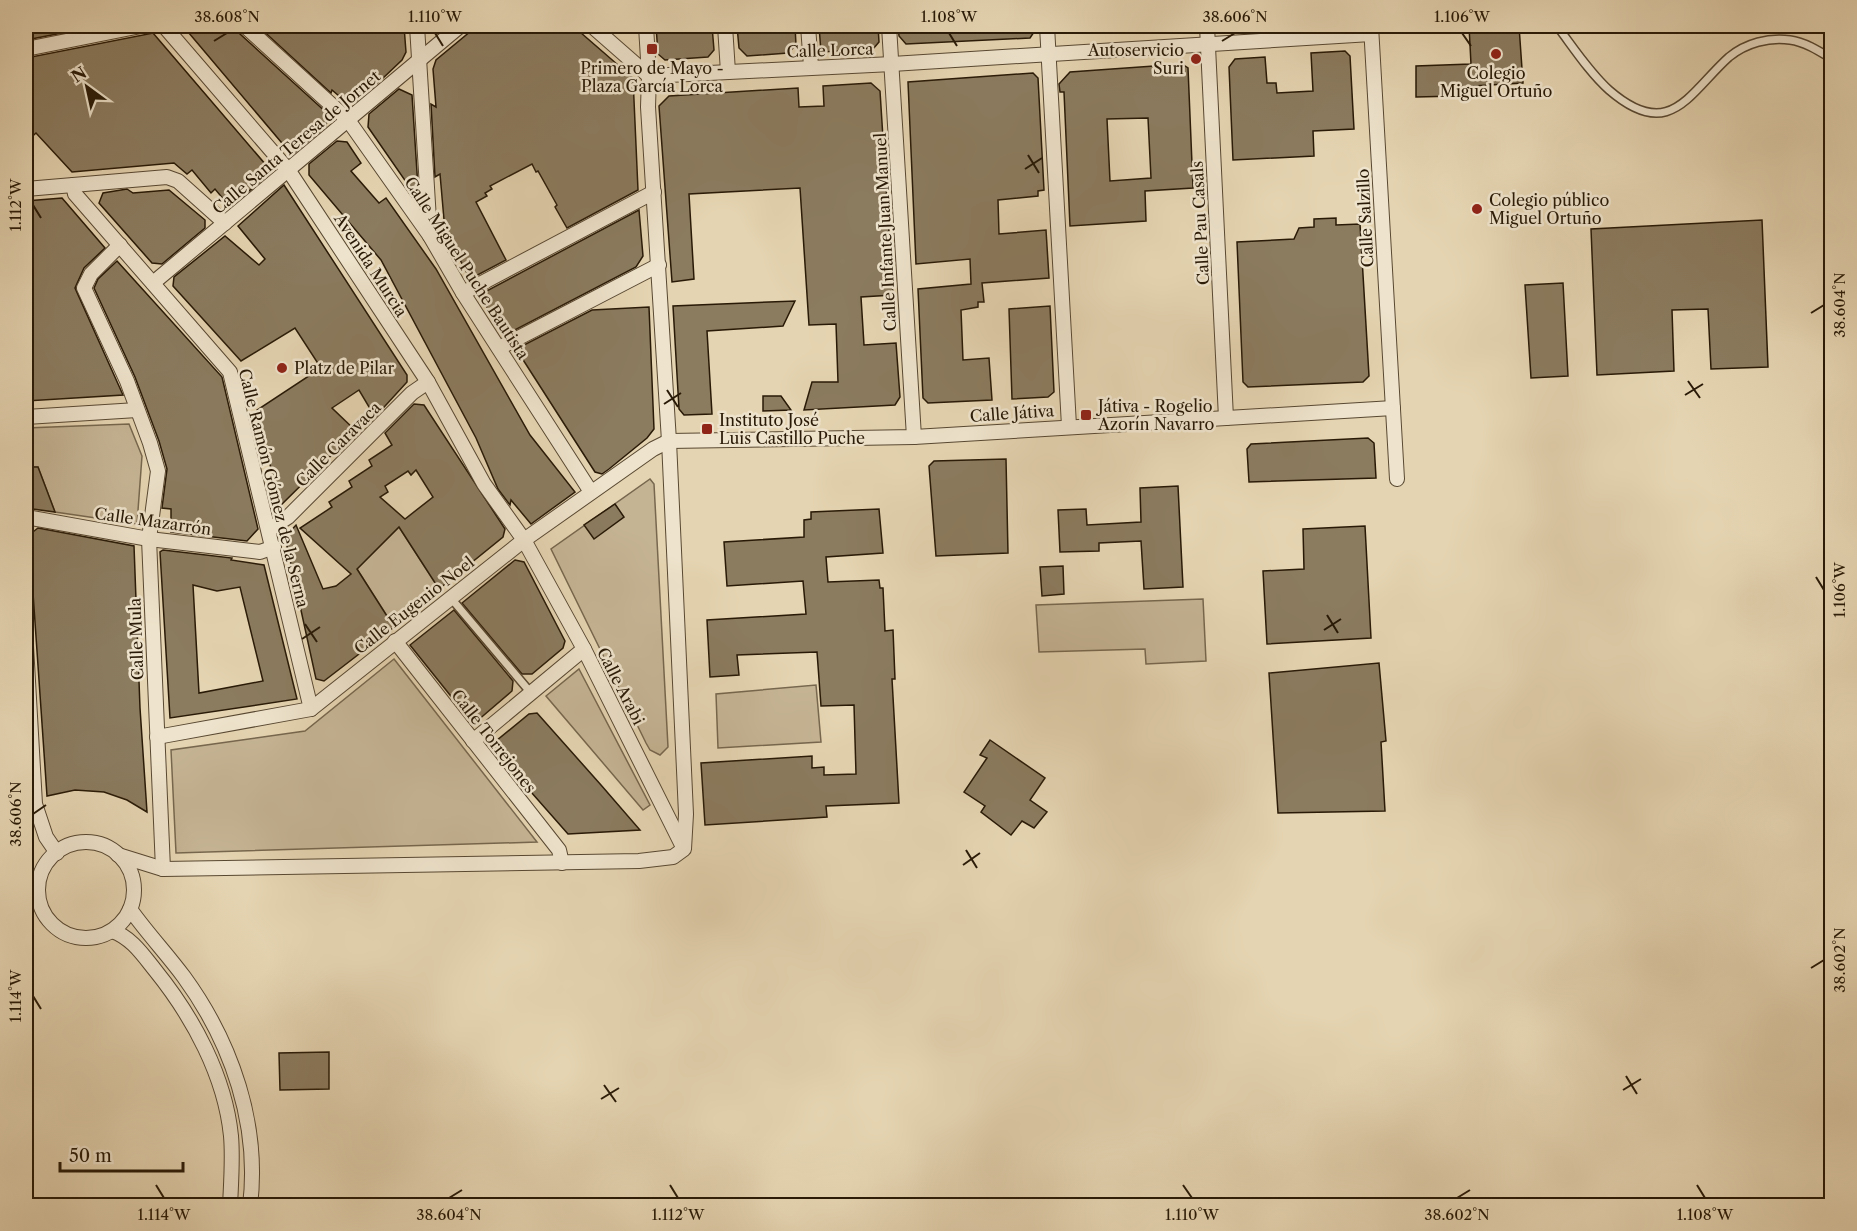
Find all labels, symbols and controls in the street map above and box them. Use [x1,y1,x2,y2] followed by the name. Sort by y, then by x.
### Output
[194,7,260,26] text: 38.608°N
[408,7,462,26] text: 1.110°W
[921,7,978,26] text: 1.108°W
[1202,7,1268,26] text: 38.606°N
[1434,7,1491,26] text: 1.106°W
[786,38,874,62] street label: Calle Lorca
[1087,40,1184,78] place label: Autoservicio Suri
[645,42,659,56] marker: Primero de Mayo - Plaza García Lorca
[1489,47,1503,61] marker: Colegio Miguel Ortuño
[1189,52,1203,66] marker: Autoservicio Suri
[57,57,117,117] north arrow
[580,58,724,96] place label: Primero de Mayo - Plaza García Lorca
[68,62,90,87] text: N
[1440,63,1552,101] place label: Colegio Miguel Ortuño
[208,66,384,218] street label: Calle Santa Teresa de Jornet
[870,132,900,332] street label: Calle Infante Juan Manuel
[1187,160,1213,286] street label: Calle Pau Casals
[1352,168,1378,268] street label: Calle Salzillo
[400,173,534,364] street label: Calle Miguel Puche Bautista
[6,178,25,231] text: 1.112°W
[1489,190,1609,228] place label: Colegio público Miguel Ortuño
[1470,202,1484,216] marker: Colegio público Miguel Ortuño
[330,209,412,321] street label: Avenida Murcia
[1830,272,1849,338] text: 38.604°N
[294,358,395,378] place label: Platz de Pilar
[275,361,289,375] marker: Platz de Pilar
[235,366,314,610] street label: Calle Ramón Gómez de la Serna
[1095,396,1215,434] place label: Játiva - Rogelio Azorín Navarro
[291,397,385,491] street label: Calle Caravaca
[969,400,1055,426] street label: Calle Játiva
[1079,408,1093,422] marker: Játiva - Rogelio Azorín Navarro
[719,410,865,448] place label: Instituto José Luis Castillo Puche
[700,422,714,436] marker: Instituto José Luis Castillo Puche
[93,503,213,539] street label: Calle Mazarrón
[350,552,478,658] street label: Calle Eugenio Noel
[1830,561,1849,618] text: 1.106°W
[125,597,147,681] street label: Calle Mula
[593,644,649,728] street label: Calle Arabi
[447,685,541,797] street label: Calle Torrejones
[6,781,25,847] text: 38.606°N
[1830,927,1849,993] text: 38.602°N
[6,969,25,1022] text: 1.114°W
[60,1135,183,1173] scale bar
[69,1145,112,1167] text: 50 m
[138,1205,191,1224] text: 1.114°W
[416,1205,482,1224] text: 38.604°N
[652,1205,705,1224] text: 1.112°W
[1165,1205,1219,1224] text: 1.110°W
[1424,1205,1490,1224] text: 38.602°N
[1677,1205,1734,1224] text: 1.108°W

